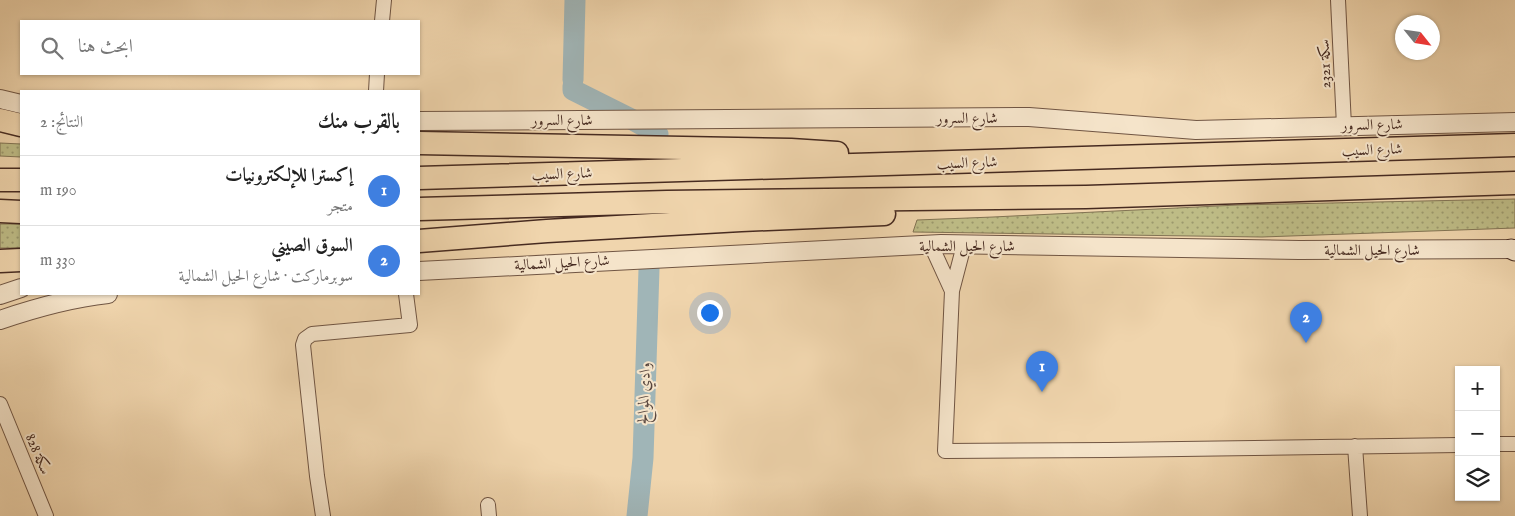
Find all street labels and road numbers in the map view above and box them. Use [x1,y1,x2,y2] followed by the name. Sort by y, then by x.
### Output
[1315,39,1335,89] street label: سكة 2321
[934,109,998,131] street label: شارع السرور
[529,111,593,133] street label: شارع السرور
[1339,115,1403,138] street label: شارع السرور
[1341,139,1403,164] street label: شارع السيب
[936,152,998,177] street label: شارع السيب
[531,163,593,188] street label: شارع السيب
[919,237,1015,259] street label: شارع الحيل الشمالية
[1324,241,1420,263] street label: شارع الحيل الشمالية
[514,251,610,278] street label: شارع الحيل الشمالية
[21,431,55,477] street label: سكة 828

